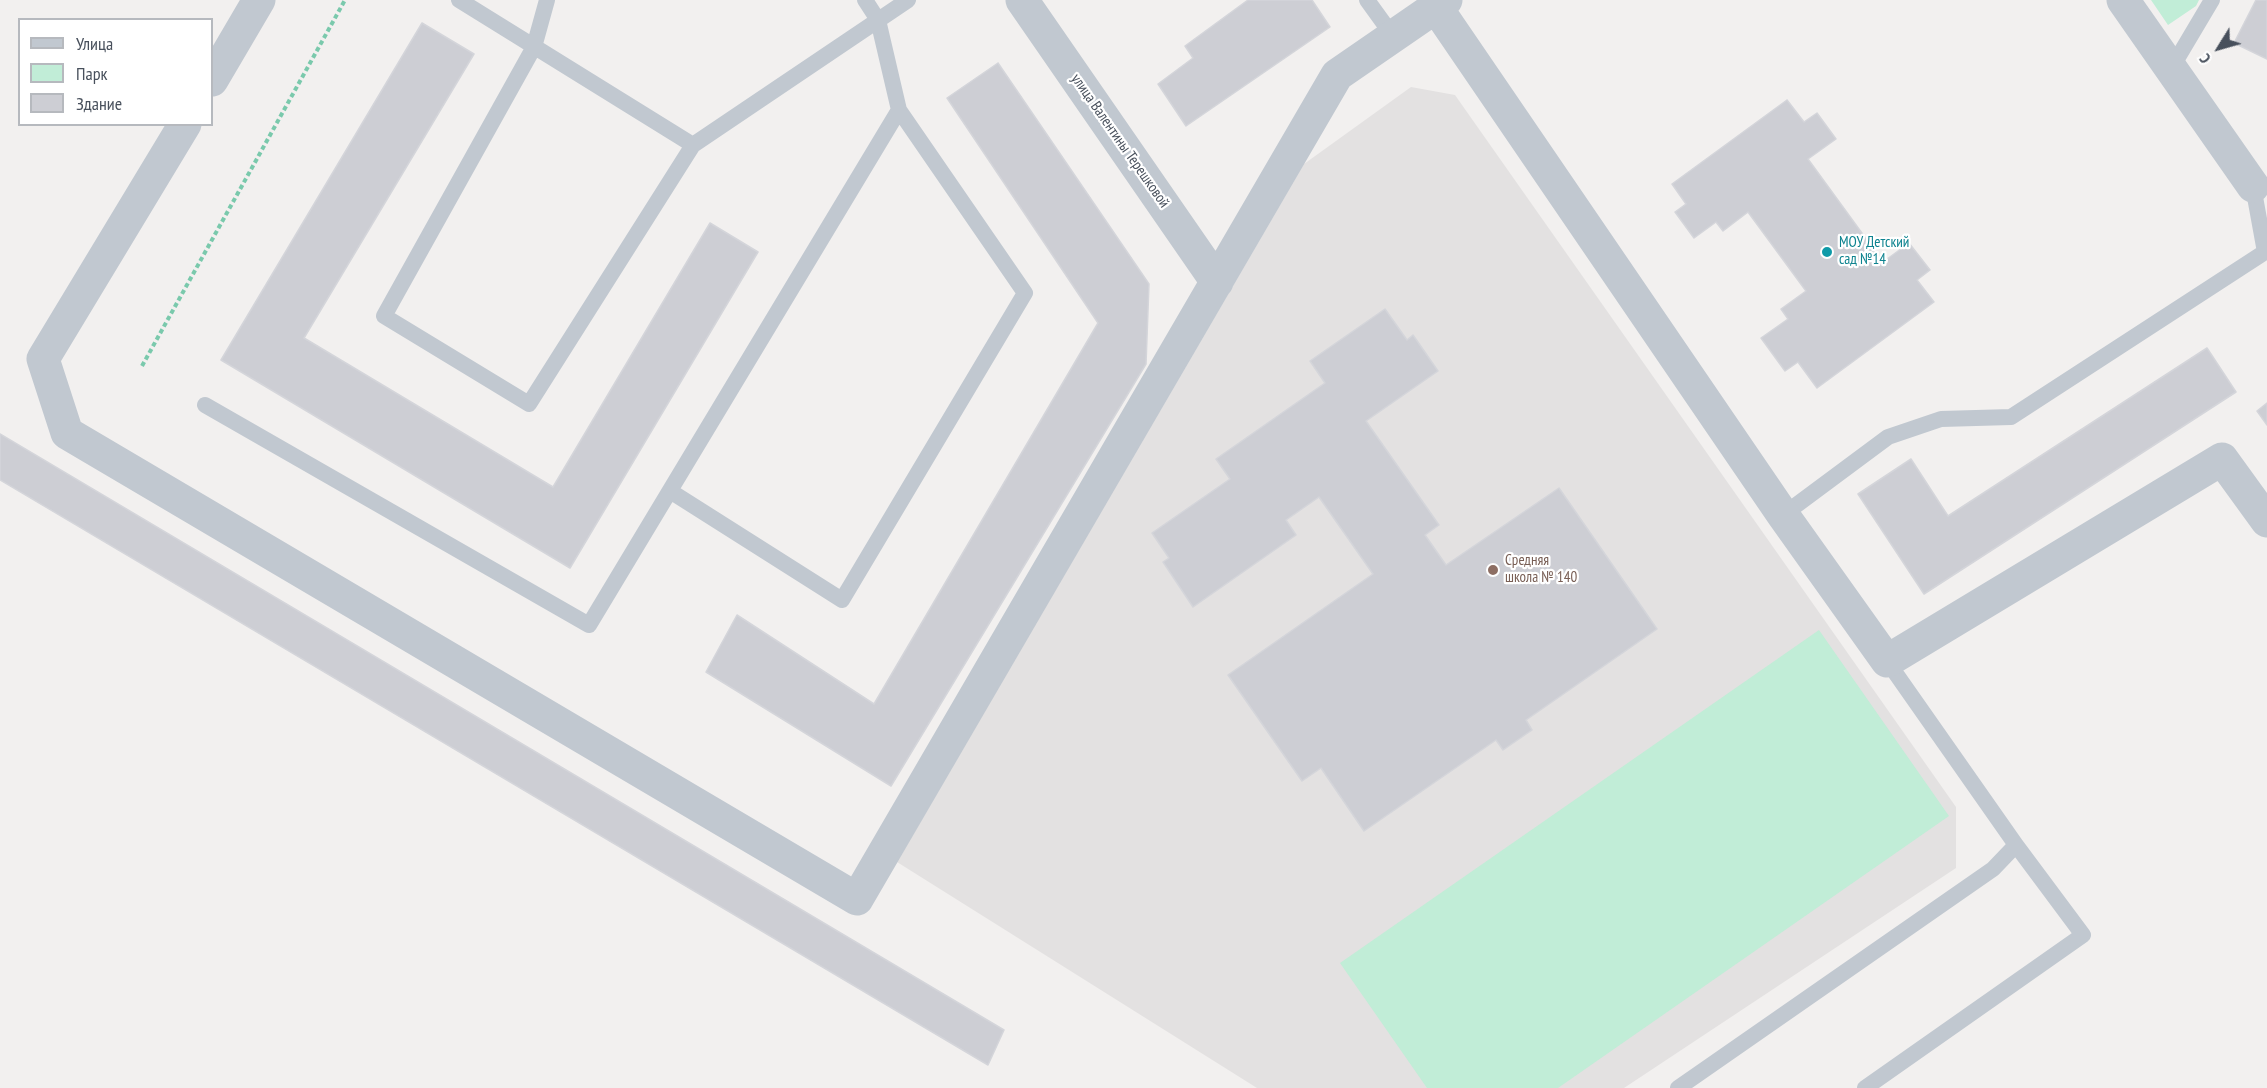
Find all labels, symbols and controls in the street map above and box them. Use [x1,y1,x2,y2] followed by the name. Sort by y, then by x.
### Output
[18,18,213,126] legend
[2189,18,2249,78] north arrow
[76,32,113,55] text: Улица
[2194,50,2215,68] text: С
[76,62,107,85] text: Парк
[1067,71,1173,211] street label: улица Валентины Терешковой
[76,92,122,115] text: Здание
[1839,234,1909,269] place label: МОУ Детский сад №14
[1820,245,1834,259] marker: МОУ Детский сад №14
[1505,552,1577,587] place label: Средняя школа № 140
[1486,563,1500,577] marker: Средняя школа № 140

